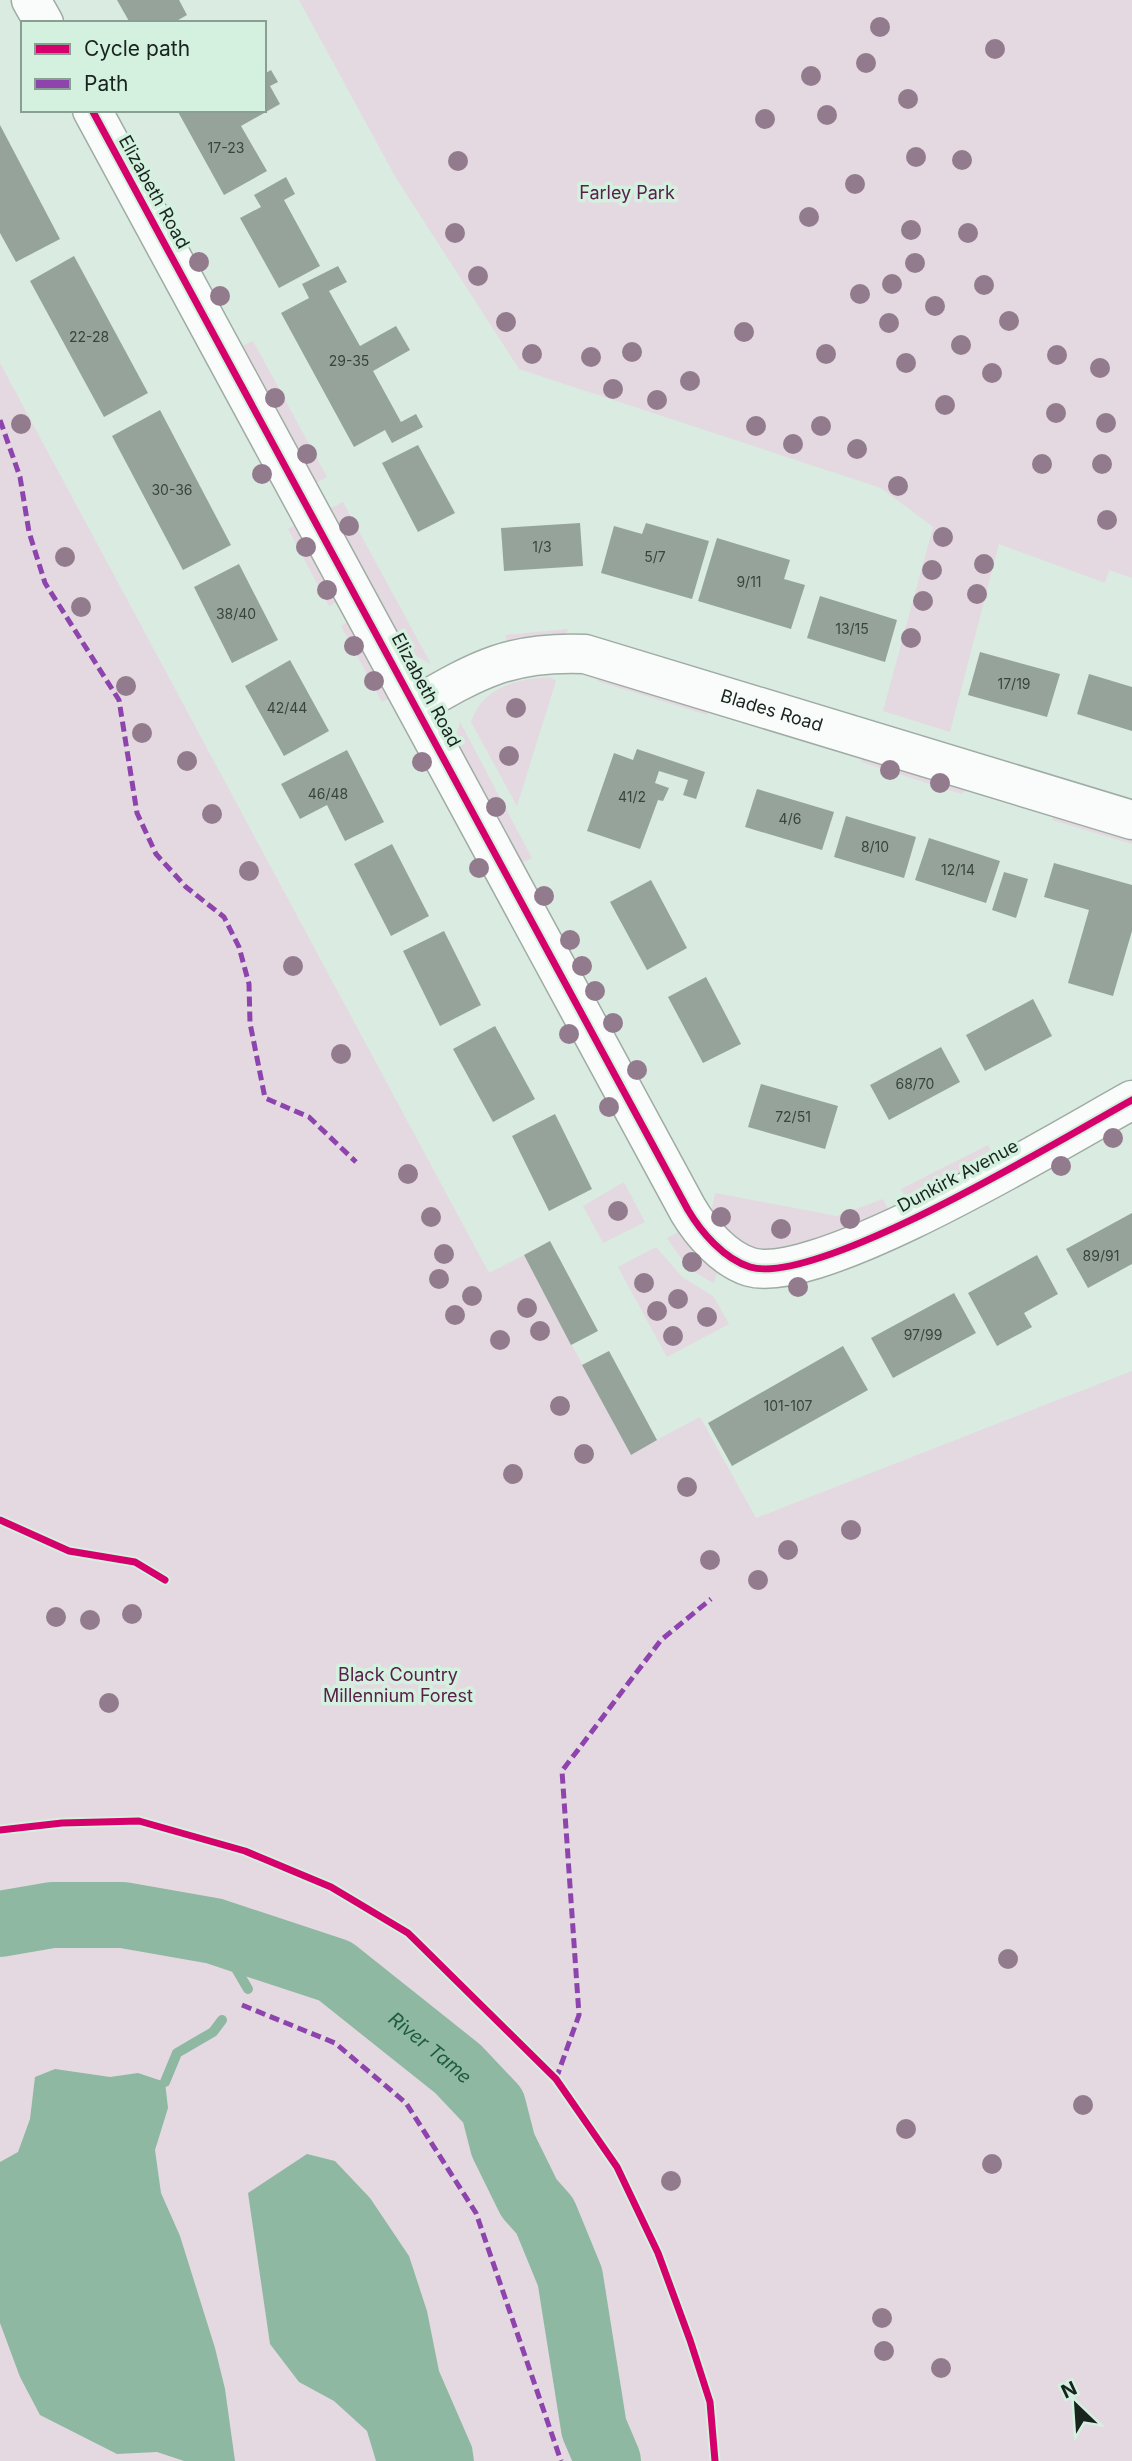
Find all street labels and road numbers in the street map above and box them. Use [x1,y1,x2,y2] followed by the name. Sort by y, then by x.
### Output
[115,132,194,252] street label: Elizabeth Road
[388,629,465,750] street label: Elizabeth Road
[718,685,826,736] street label: Blades Road
[894,1135,1022,1216] street label: Dunkirk Avenue

